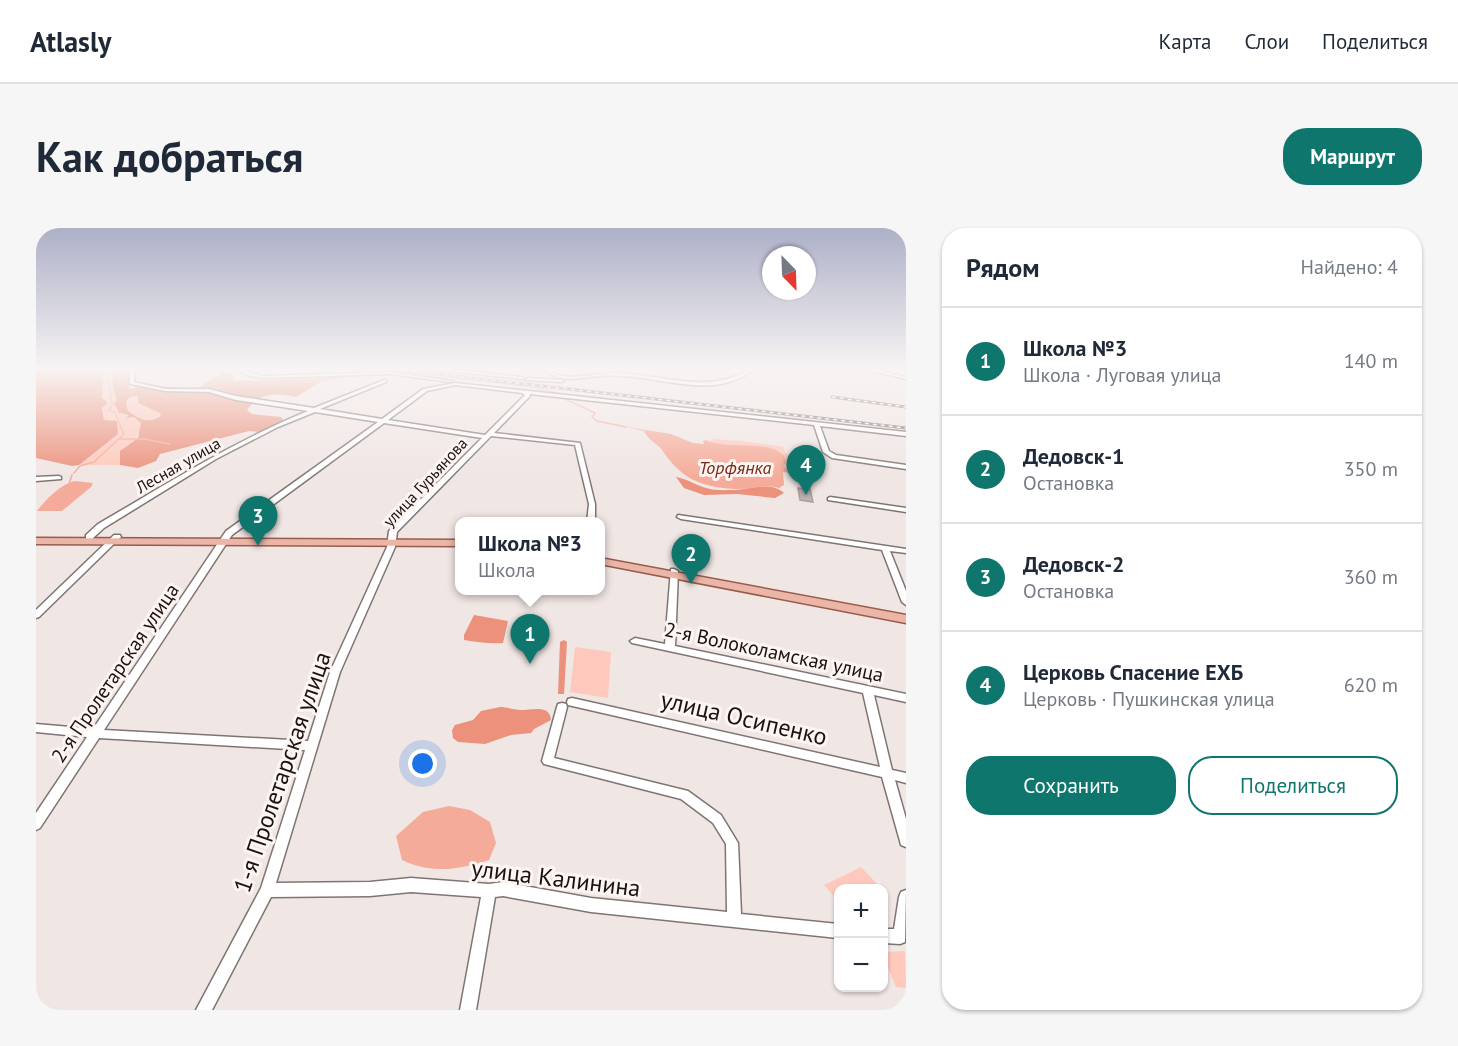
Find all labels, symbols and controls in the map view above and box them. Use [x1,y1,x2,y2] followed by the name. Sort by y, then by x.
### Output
[30,23,112,60] text: Atlasly
[1158,28,1211,55] text: Карта
[1244,28,1289,55] text: Слои
[1322,28,1428,55] text: Поделиться
[1283,128,1422,185] button: Маршрут
[36,129,303,184] text: Как добраться
[762,246,816,300] north arrow
[966,251,1040,284] text: Рядом
[1301,254,1398,280] text: Найдено: 4
[1023,334,1127,362] text: Школа №3
[980,348,991,374] text: 1
[1344,348,1398,374] text: 140 m
[1023,362,1222,388] text: Школа · Луговая улица
[131,433,224,498] street label: Лесная улица
[379,433,471,531] street label: улица Гурьянова
[1023,442,1125,470] text: Дедовск-1
[786,446,826,495] pin: 4
[699,456,771,479] water label: Торфянка
[980,456,991,482] text: 2
[1344,456,1398,482] text: 350 m
[1023,470,1114,496] text: Остановка
[238,496,278,546] pin: 3
[455,517,605,595] popup
[478,529,582,557] text: Школа №3
[672,534,710,584] pin: 2
[1023,550,1125,578] text: Дедовск-2
[478,557,535,583] text: Школа
[980,564,991,590] text: 3
[1344,564,1398,590] text: 360 m
[45,578,185,768] street label: 2-я Пролетарская улица
[1023,578,1114,604] text: Остановка
[510,614,550,664] pin: 1
[662,616,886,688] street label: 2-я Волоколамская улица
[226,647,338,897] street label: 1-я Пролетарская улица
[1023,658,1243,686] text: Церковь Спасение ЕХБ
[980,672,991,698] text: 4
[1344,672,1398,698] text: 620 m
[658,684,830,752] street label: улица Осипенко
[1023,686,1275,712] text: Церковь · Пушкинская улица
[408,749,437,778] your location
[966,756,1176,815] button: Сохранить
[1188,756,1398,815] button: Поделиться
[470,852,642,904] street label: улица Калинина
[834,884,888,992] map controls
[834,884,888,938] button: +
[834,938,888,992] button: −

